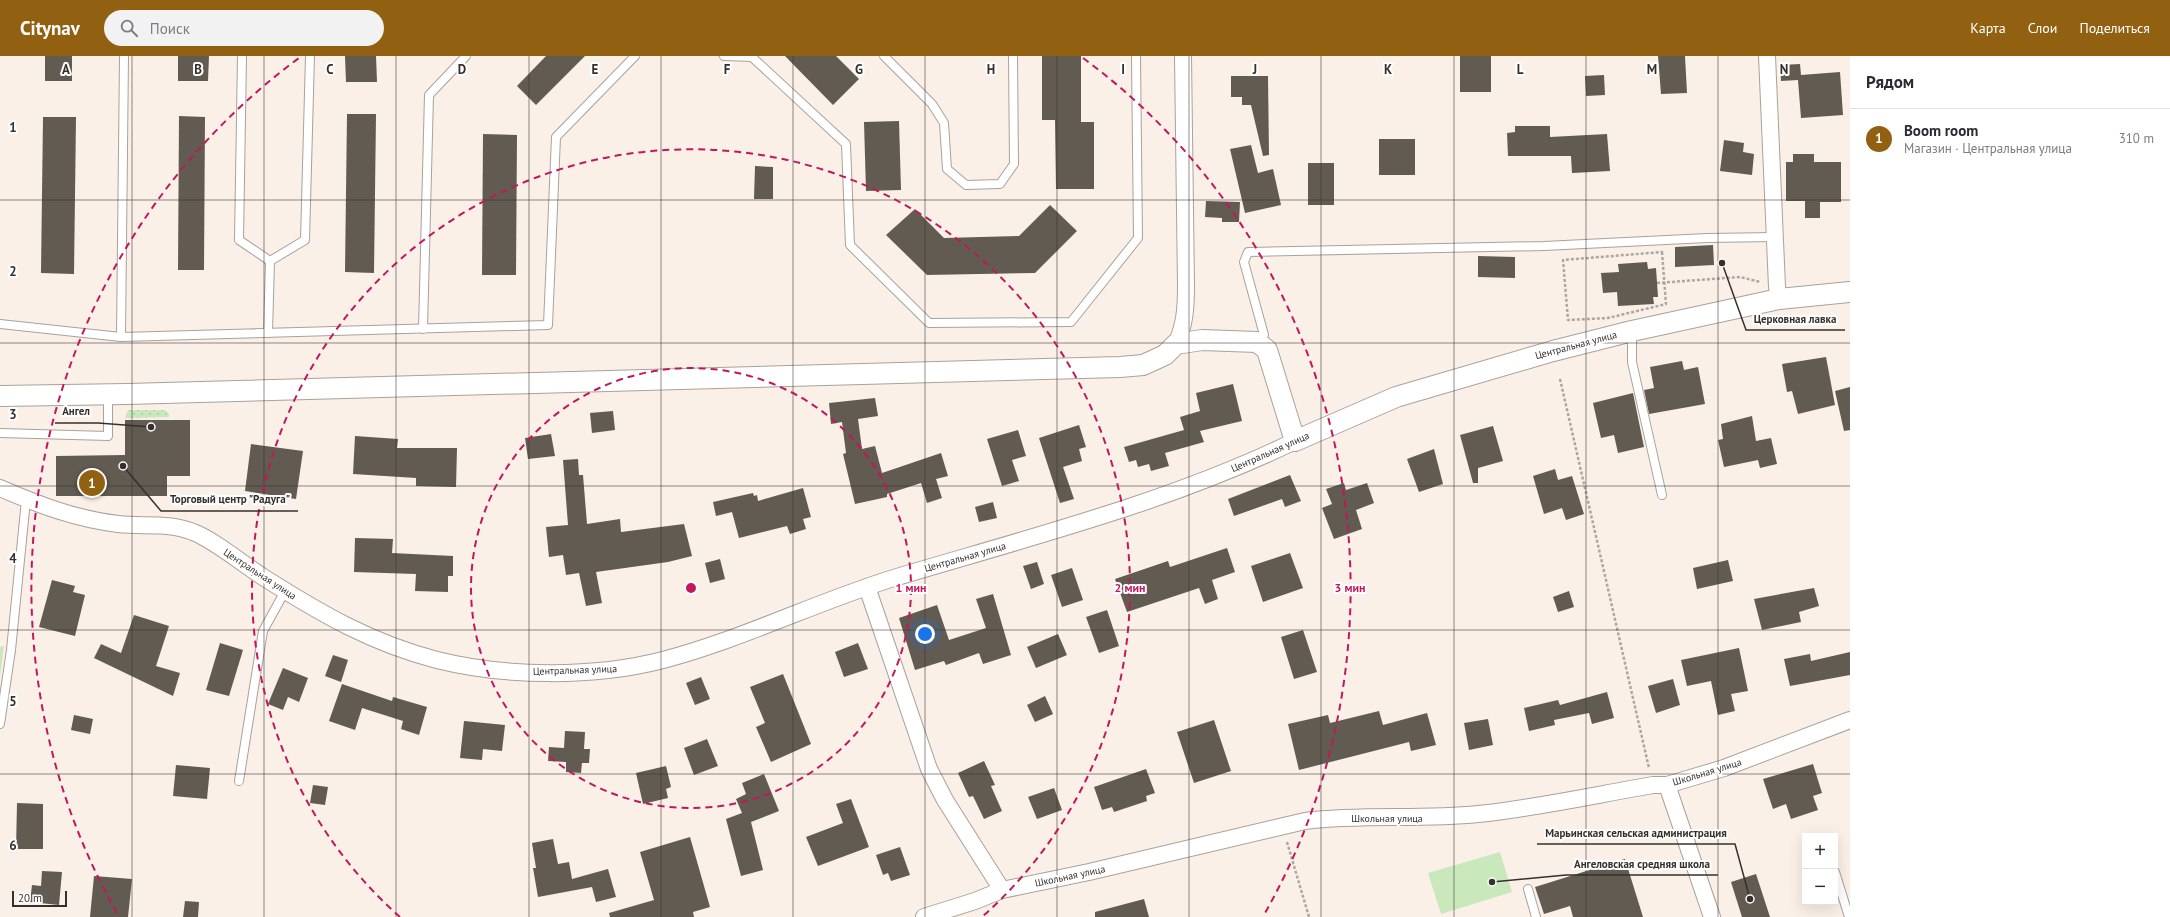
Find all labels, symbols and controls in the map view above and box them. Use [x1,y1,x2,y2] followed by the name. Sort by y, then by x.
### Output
[104,10,384,46] search box
[20,16,80,40] text: Citynav
[118,17,140,39] icon: search
[150,19,190,38] text: Поиск
[1970,19,2006,37] text: Карта
[2028,19,2057,37] text: Слои
[2079,19,2150,37] text: Поделиться
[62,61,70,78] text: A
[194,61,202,78] text: B
[326,61,334,78] text: C
[458,61,466,78] text: D
[592,61,599,78] text: E
[724,61,731,78] text: F
[855,61,863,78] text: G
[987,61,995,78] text: H
[1121,61,1125,78] text: I
[1252,61,1257,78] text: J
[1384,61,1392,78] text: K
[1517,61,1524,78] text: L
[1647,61,1657,78] text: M
[1780,61,1788,78] text: N
[1866,71,1914,93] text: Рядом
[9,119,17,136] text: 1
[1904,121,1978,140] text: Boom room
[1875,130,1883,147] text: 1
[2119,130,2154,147] text: 310 m
[1904,140,2072,157] text: Магазин · Центральная улица
[9,263,17,280] text: 2
[1746,307,1845,330] callout: Церковная лавка
[1754,312,1836,326] text: Церковная лавка
[1534,328,1618,362] street label: Центральная улица
[55,400,98,423] callout: Ангел
[62,404,90,418] text: Ангел
[9,406,17,423] text: 3
[1229,429,1311,475] street label: Центральная улица
[79,468,105,498] pin: 1
[161,488,298,511] callout: Торговый центр "Радуга"
[170,492,290,506] text: Торговый центр "Радуга"
[923,539,1007,575] street label: Центральная улица
[221,546,299,602] street label: Центральная улица
[9,550,17,567] text: 4
[896,580,926,595] text: 1 мин
[1115,580,1145,595] text: 2 мин
[1335,580,1365,595] text: 3 мин
[684,581,698,595] centre of rings
[915,624,935,644] your location
[533,662,617,678] street label: Центральная улица
[9,693,17,710] text: 5
[1671,755,1743,789] street label: Школьная улица
[1351,812,1423,825] street label: Школьная улица
[1537,821,1735,844] callout: Марьинская сельская администрация
[1545,826,1727,840] text: Марьинская сельская администрация
[1802,833,1838,905] map controls
[1802,833,1838,869] button: +
[9,837,17,854] text: 6
[1566,852,1718,875] callout: Ангеловская средняя школа
[1574,857,1710,871] text: Ангеловская средняя школа
[1034,862,1106,890] street label: Школьная улица
[1802,869,1838,905] button: −
[12,889,67,908] scale bar
[18,891,42,905] text: 20 m

